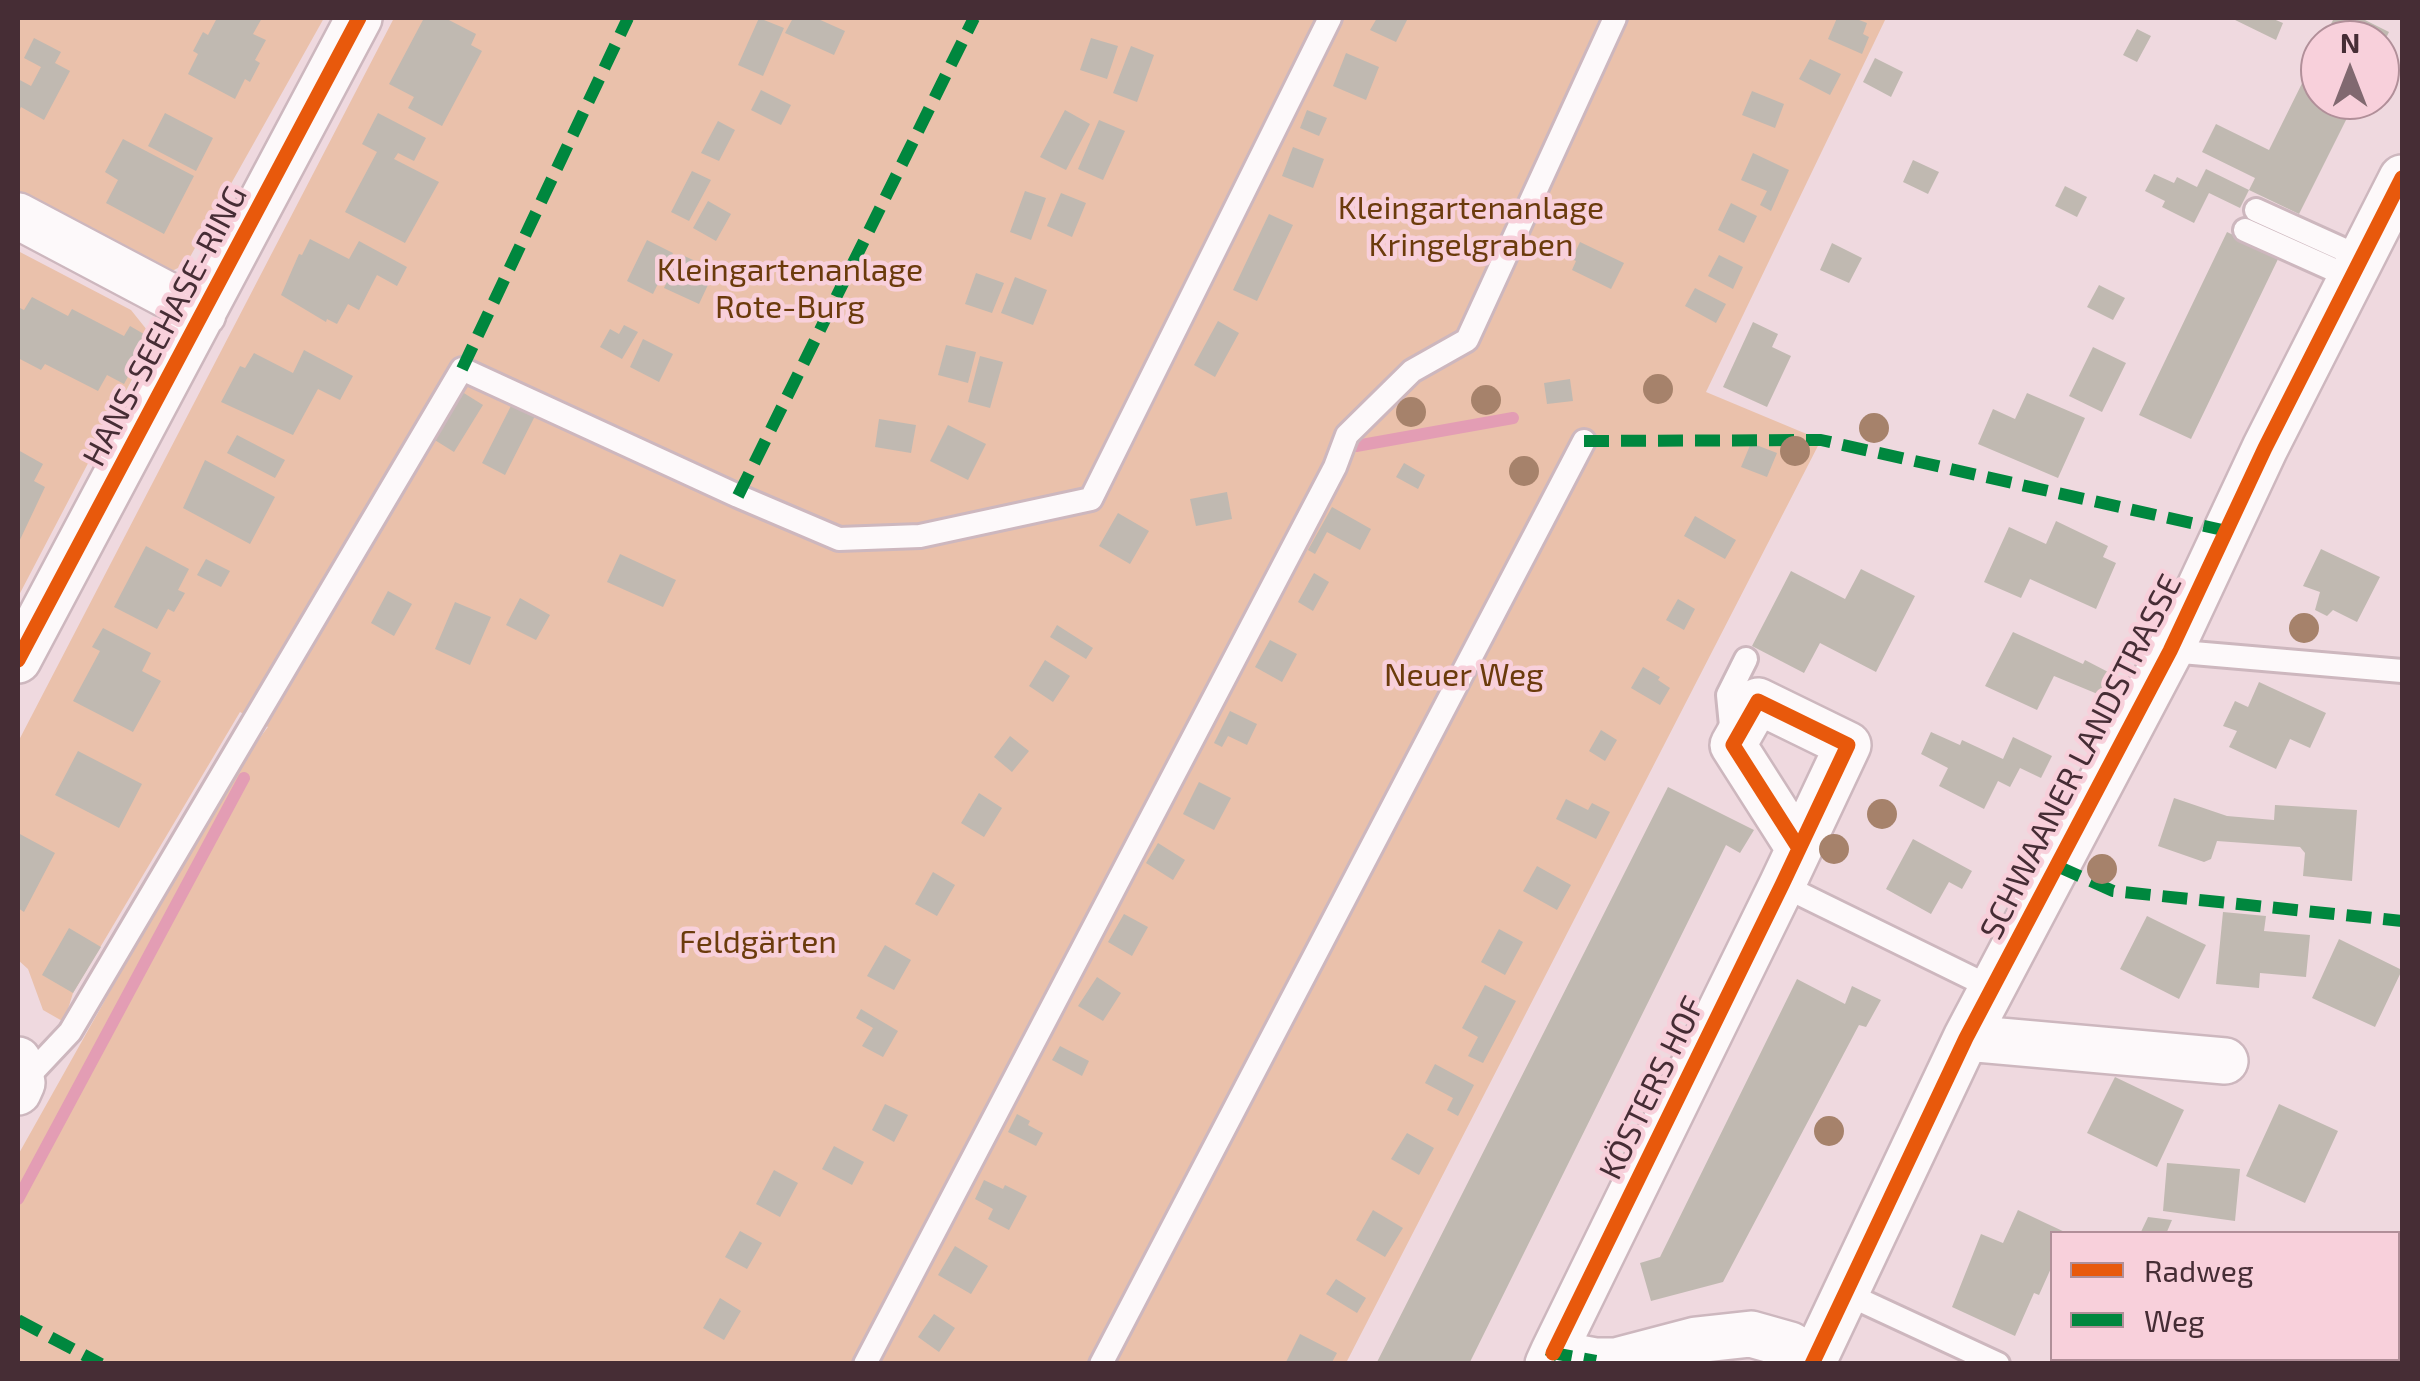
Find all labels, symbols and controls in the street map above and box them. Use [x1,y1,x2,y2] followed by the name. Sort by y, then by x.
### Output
[2300,20,2400,120] north arrow
[2340,25,2360,59] text: N
[75,179,255,473] street label: HANS-SEEHASE-RING
[1338,189,1604,264] park label: Kleingartenanlage Kringelgraben
[657,251,923,326] park label: Kleingartenanlage Rote-Burg
[1972,568,2190,946] street label: SCHWAANER LANDSTRASSE
[1384,656,1544,694] park label: Neuer Weg
[679,923,837,961] park label: Feldgärten
[1591,990,1713,1186] street label: KÖSTERS HOF
[2050,1231,2400,1361] legend
[2144,1252,2254,1288] text: Radweg
[2144,1302,2205,1338] text: Weg

